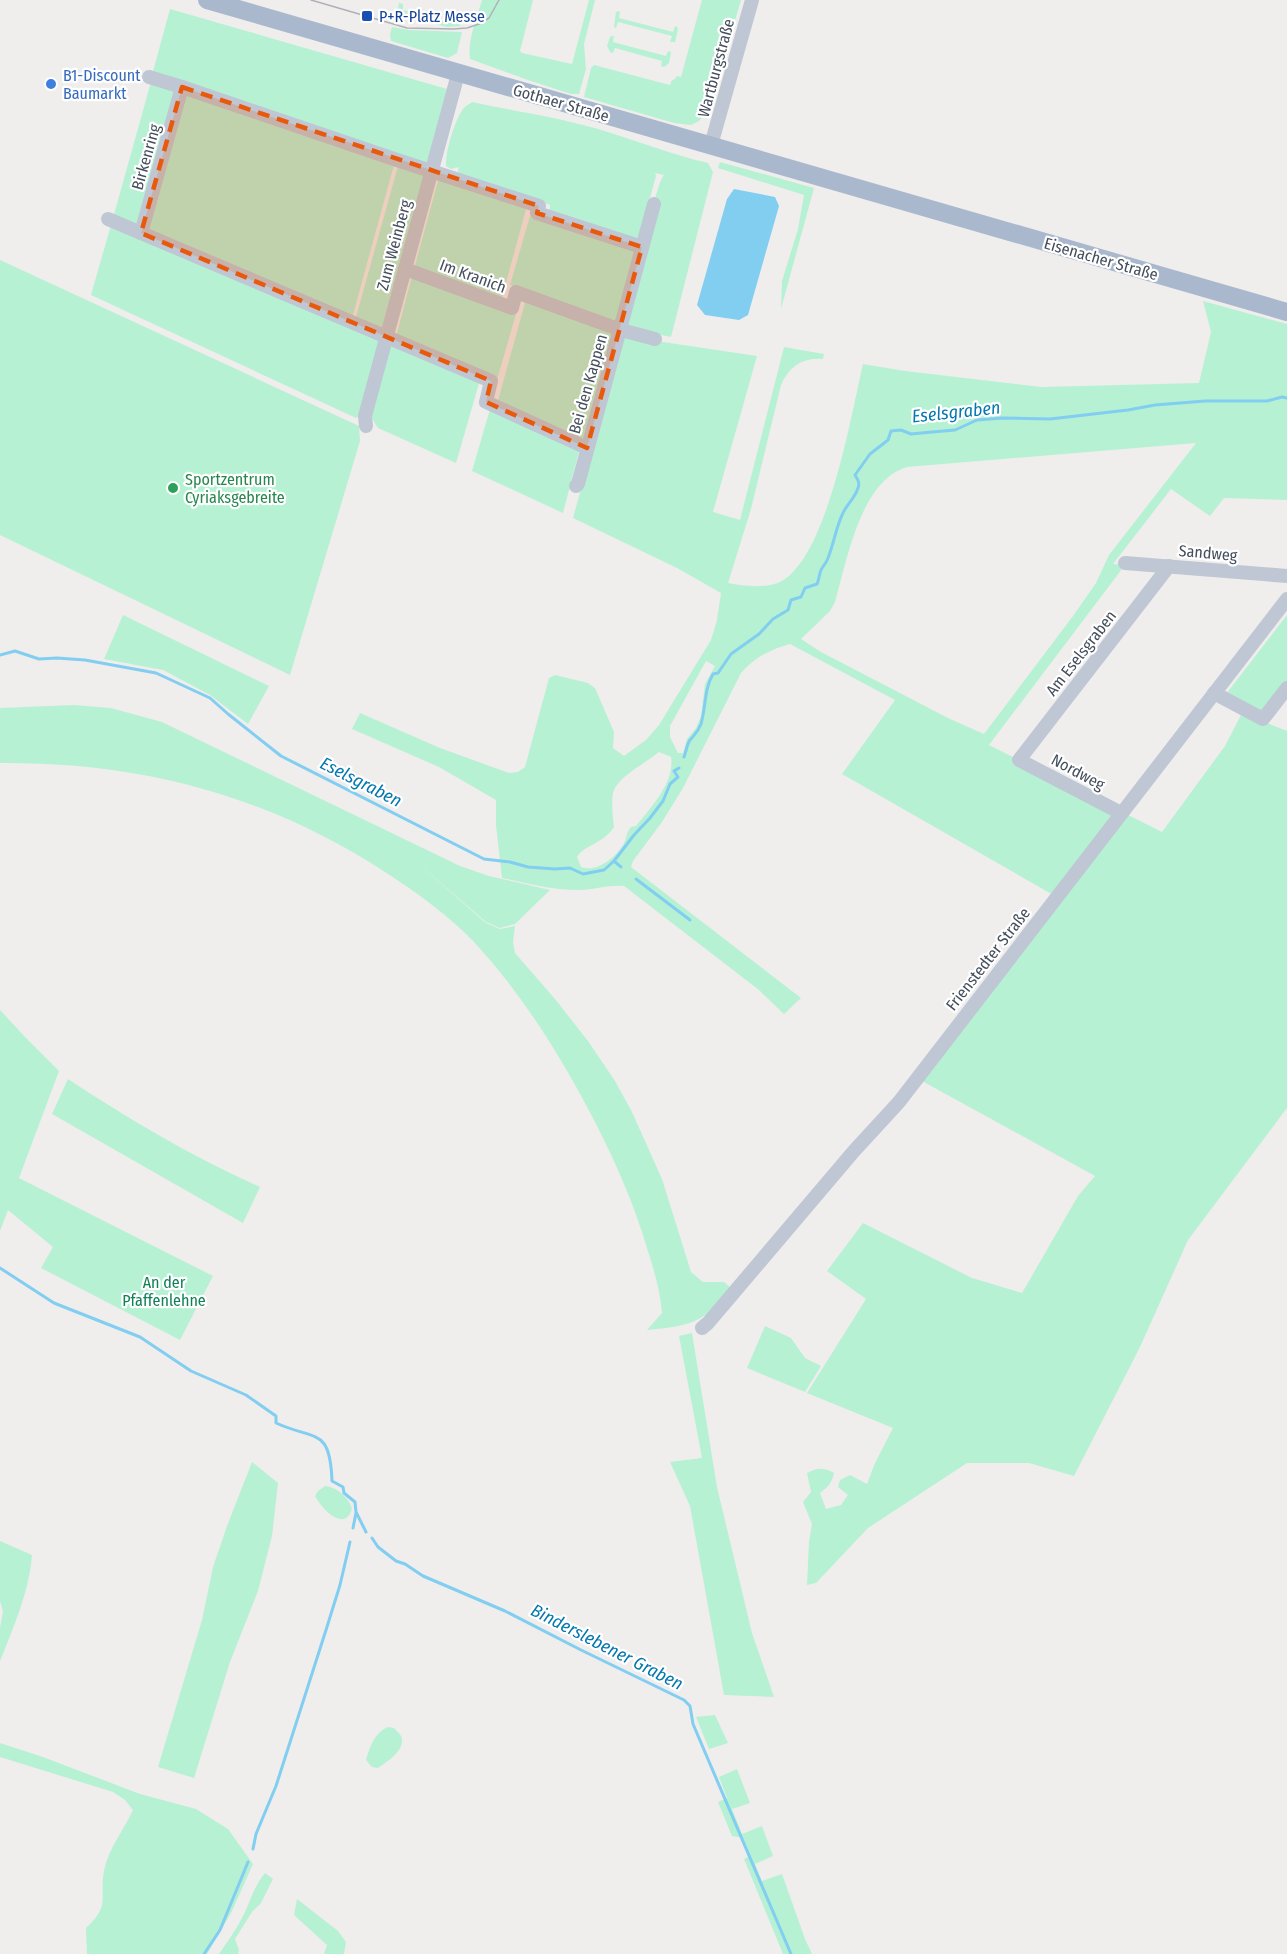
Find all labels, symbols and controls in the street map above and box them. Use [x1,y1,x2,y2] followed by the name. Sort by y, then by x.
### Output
[379,7,485,26] place label: P+R-Platz Messe
[360,9,374,23] marker: P+R-Platz Messe
[694,17,738,119] street label: Wartburgstraße
[63,66,141,103] place label: B1-Discount Baumarkt
[44,77,58,91] marker: B1-Discount Baumarkt
[511,80,611,126] street label: Gothaer Straße
[128,121,165,192] street label: Birkenring
[373,197,415,292] street label: Zum Weinberg
[1042,234,1160,284] street label: Eisenacher Straße
[437,255,509,297] street label: Im Kranich
[565,332,611,436] street label: Bei den Kappen
[911,396,1001,428] water label: Eselsgraben
[185,470,285,507] place label: Sportzentrum Cyriaksgebreite
[166,481,180,495] marker: Sportzentrum Cyriaksgebreite
[1178,541,1239,565] street label: Sandweg
[1042,607,1120,699] street label: Am Eselsgraben
[1048,750,1108,794] street label: Nordweg
[316,752,406,812] water label: Eselsgraben
[942,904,1034,1014] street label: Frienstedter Straße
[122,1273,206,1310] park label: An der Pfaffenlehne
[527,1599,687,1695] water label: Binderslebener Graben

